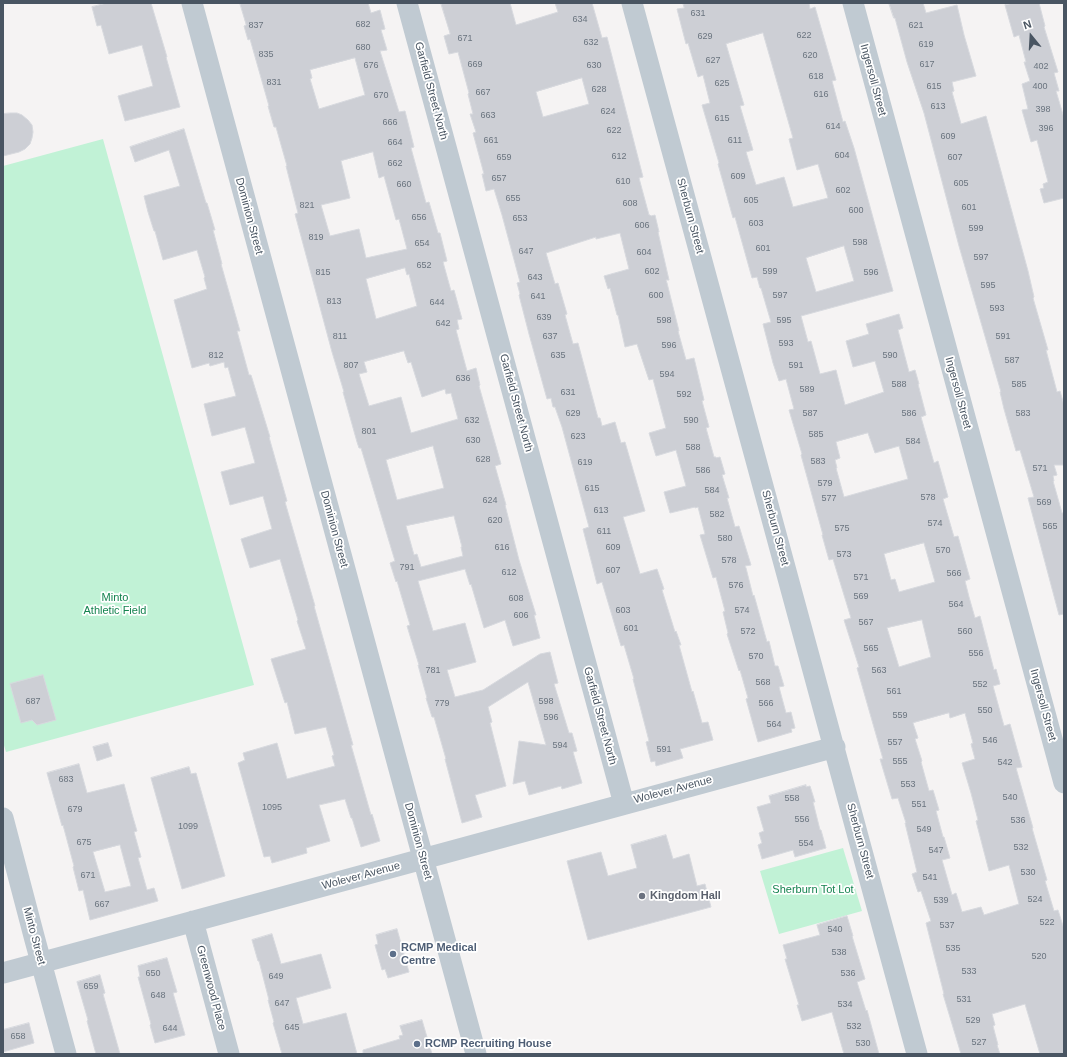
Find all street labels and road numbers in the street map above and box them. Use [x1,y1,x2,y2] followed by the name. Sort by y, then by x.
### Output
[412,41,450,141] street label: Garfield Street North
[857,43,889,117] street label: Ingersoll Street
[232,176,266,256] street label: Dominion Street
[674,177,706,255] street label: Sherburn Street
[497,353,535,453] street label: Garfield Street North
[942,356,974,430] street label: Ingersoll Street
[317,489,351,569] street label: Dominion Street
[759,489,791,567] street label: Sherburn Street
[581,666,619,766] street label: Garfield Street North
[1027,668,1059,742] street label: Ingersoll Street
[633,773,713,807] street label: Wolever Avenue
[401,801,435,881] street label: Dominion Street
[844,802,876,880] street label: Sherburn Street
[321,859,401,893] street label: Wolever Avenue
[20,906,48,966] street label: Minto Street
[193,944,229,1032] street label: Greenwood Place

